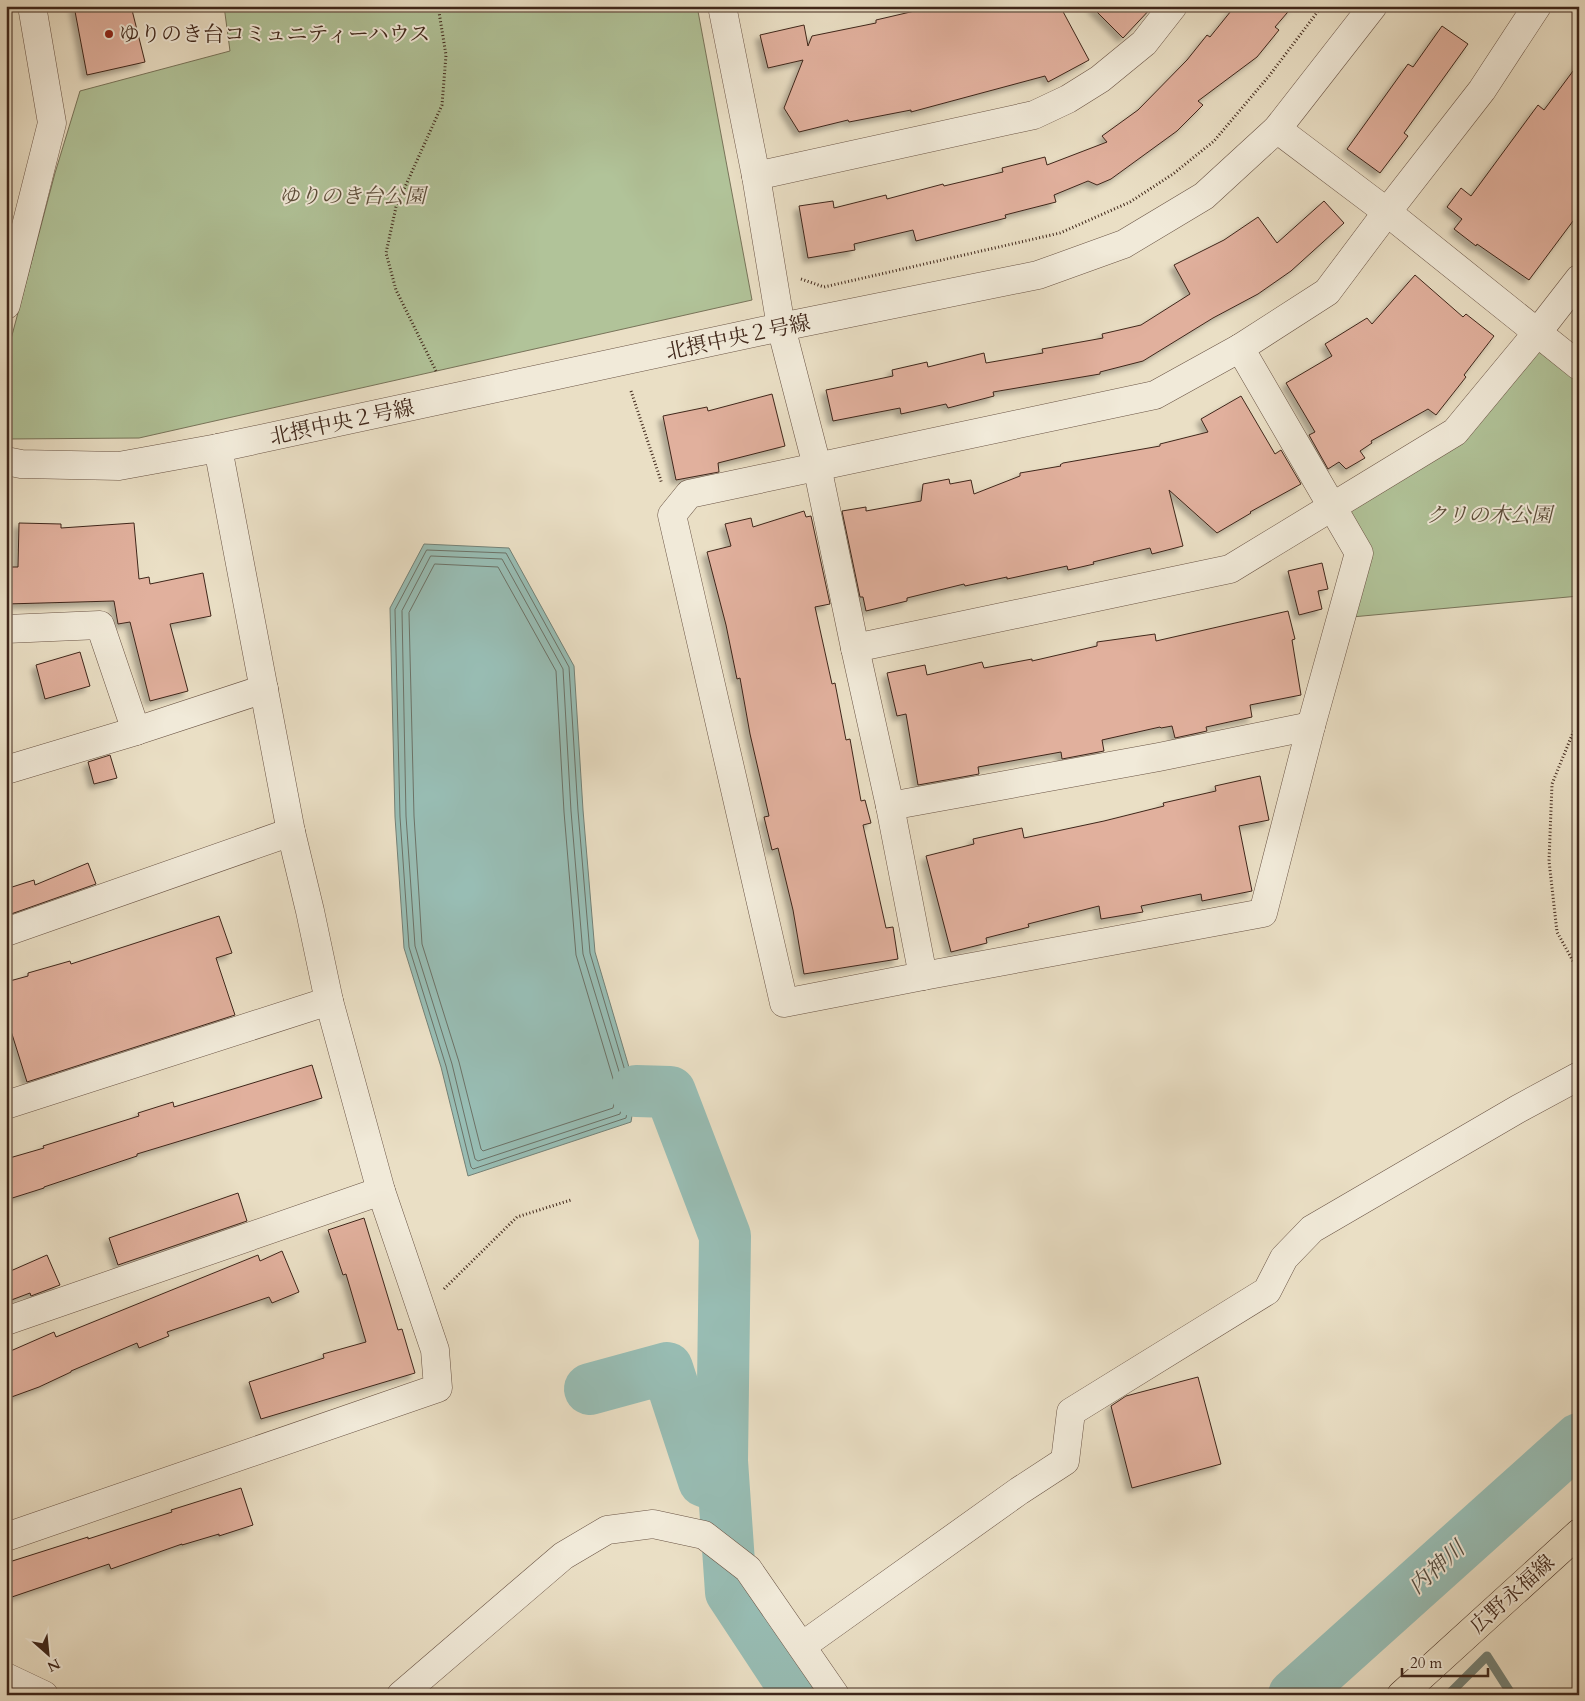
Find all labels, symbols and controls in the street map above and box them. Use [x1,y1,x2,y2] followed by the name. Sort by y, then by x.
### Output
[119,20,430,49] place label: ゆりのき台コミュニティーハウス
[103,28,115,40] marker: ゆりのき台コミュニティーハウス
[279,182,428,211] park label: ゆりのき台公園
[663,308,813,367] street label: 北摂中央２号線
[267,393,417,452] street label: 北摂中央２号線
[1426,501,1555,530] park label: クリの木公園
[1402,1533,1473,1601] water label: 内神川
[1464,1548,1561,1640] street label: 広野永福線
[22,1628,72,1678] north arrow
[1402,1646,1489,1678] scale bar
[1410,1653,1442,1673] text: 20 m
[44,1654,63,1676] text: N

